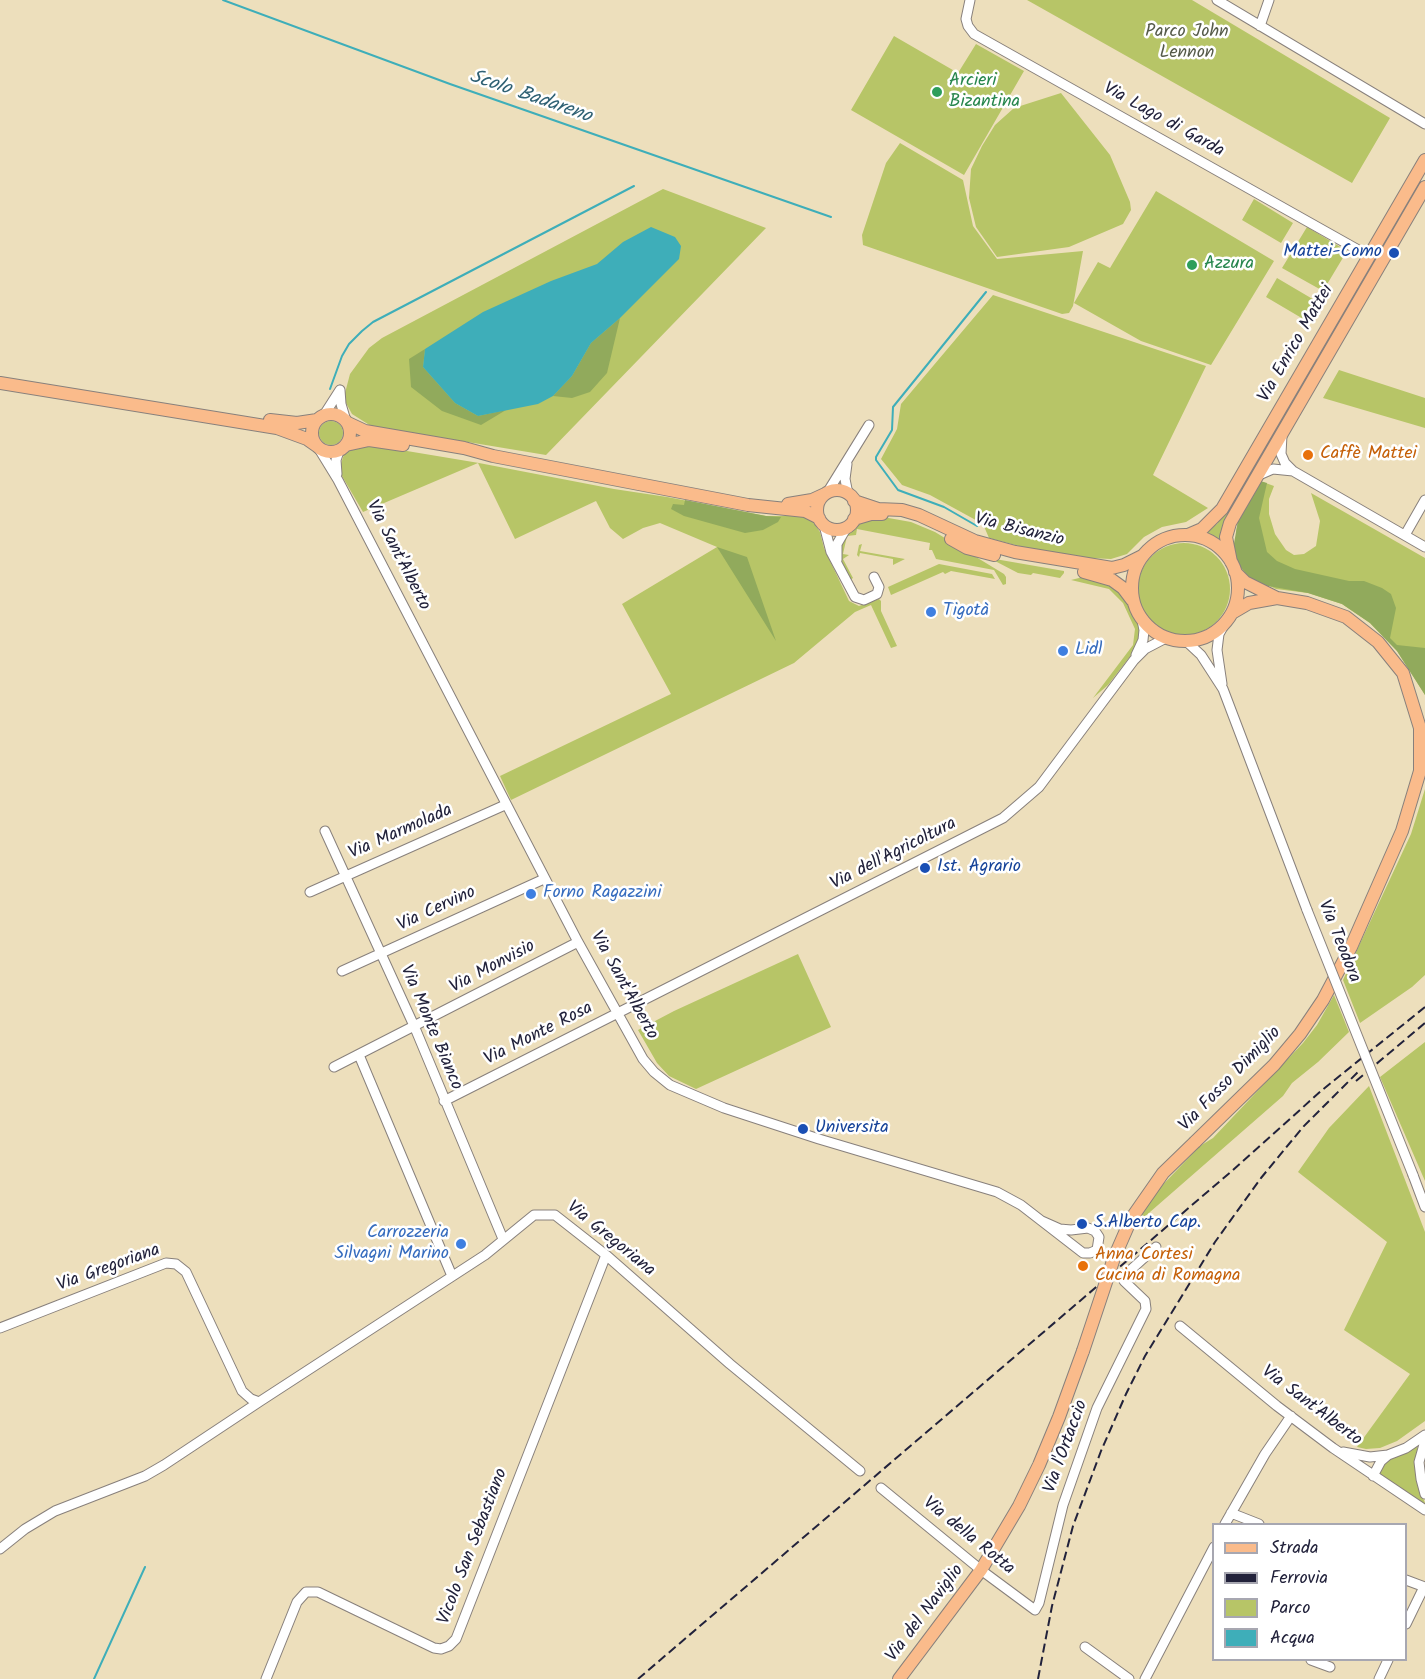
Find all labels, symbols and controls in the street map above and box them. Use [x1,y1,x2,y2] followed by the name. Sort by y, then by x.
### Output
[1145,22,1229,64] park label: Parco John Lennon
[466,66,594,130] water label: Scolo Badareno
[949,71,1020,113] place label: Arcieri Bizantina
[1099,79,1227,163] street label: Via Lago di Garda
[930,85,944,99] marker: Arcieri Bizantina
[1283,242,1382,264] place label: Mattei-Como
[1387,246,1401,260] marker: Mattei-Como
[1204,254,1254,276] place label: Azzura
[1185,258,1199,272] marker: Azzura
[1255,281,1339,407] street label: Via Enrico Mattei
[1320,444,1417,466] place label: Caffè Mattei
[1301,448,1315,462] marker: Caffè Mattei
[360,497,434,615] street label: Via Sant'Alberto
[972,509,1066,553] street label: Via Bisanzio
[943,601,989,623] place label: Tigotà
[924,605,938,619] marker: Tigotà
[1075,640,1103,662] place label: Lidl
[1056,644,1070,658] marker: Lidl
[346,801,456,865] street label: Via Marmolada
[827,814,961,896] street label: Via dell'Agricoltura
[937,857,1021,879] place label: Ist. Agrario
[918,861,932,875] marker: Ist. Agrario
[394,882,480,938] street label: Via Cervino
[543,883,661,905] place label: Forno Ragazzini
[524,887,538,901] marker: Forno Ragazzini
[1312,898,1364,986] street label: Via Teodora
[584,928,662,1044] street label: Via Sant'Alberto
[447,937,539,999] street label: Via Monvisio
[394,962,466,1094] street label: Via Monte Bianco
[481,998,597,1072] street label: Via Monte Rosa
[1175,1023,1287,1137] street label: Via Fosso Dimiglio
[815,1118,889,1140] place label: Universita
[796,1122,810,1136] marker: Universita
[561,1198,659,1282] street label: Via Gregoriana
[1094,1213,1201,1235] place label: S.Alberto Cap.
[1075,1217,1089,1231] marker: S.Alberto Cap.
[334,1223,449,1266] place label: Carrozzeria Silvagni Marino
[454,1237,468,1251] marker: Carrozzeria Silvagni Marino
[55,1240,163,1298] street label: Via Gregoriana
[1095,1245,1240,1288] place label: Anna Cortesi Cucina di Romagna
[1076,1259,1090,1273] marker: Anna Cortesi Cucina di Romagna
[1256,1362,1366,1452] street label: Via Sant'Alberto
[1040,1398,1094,1496] street label: Via l'Ortaccio
[434,1466,514,1628] street label: Vicolo San Sebastiano
[918,1493,1018,1581] street label: Via della Rotta
[1212,1523,1407,1661] legend
[1270,1534,1318,1563] text: Strada
[882,1561,970,1667] street label: Via del Naviglio
[1270,1564,1328,1593] text: Ferrovia
[1270,1594,1310,1623] text: Parco
[1270,1624,1315,1653] text: Acqua

